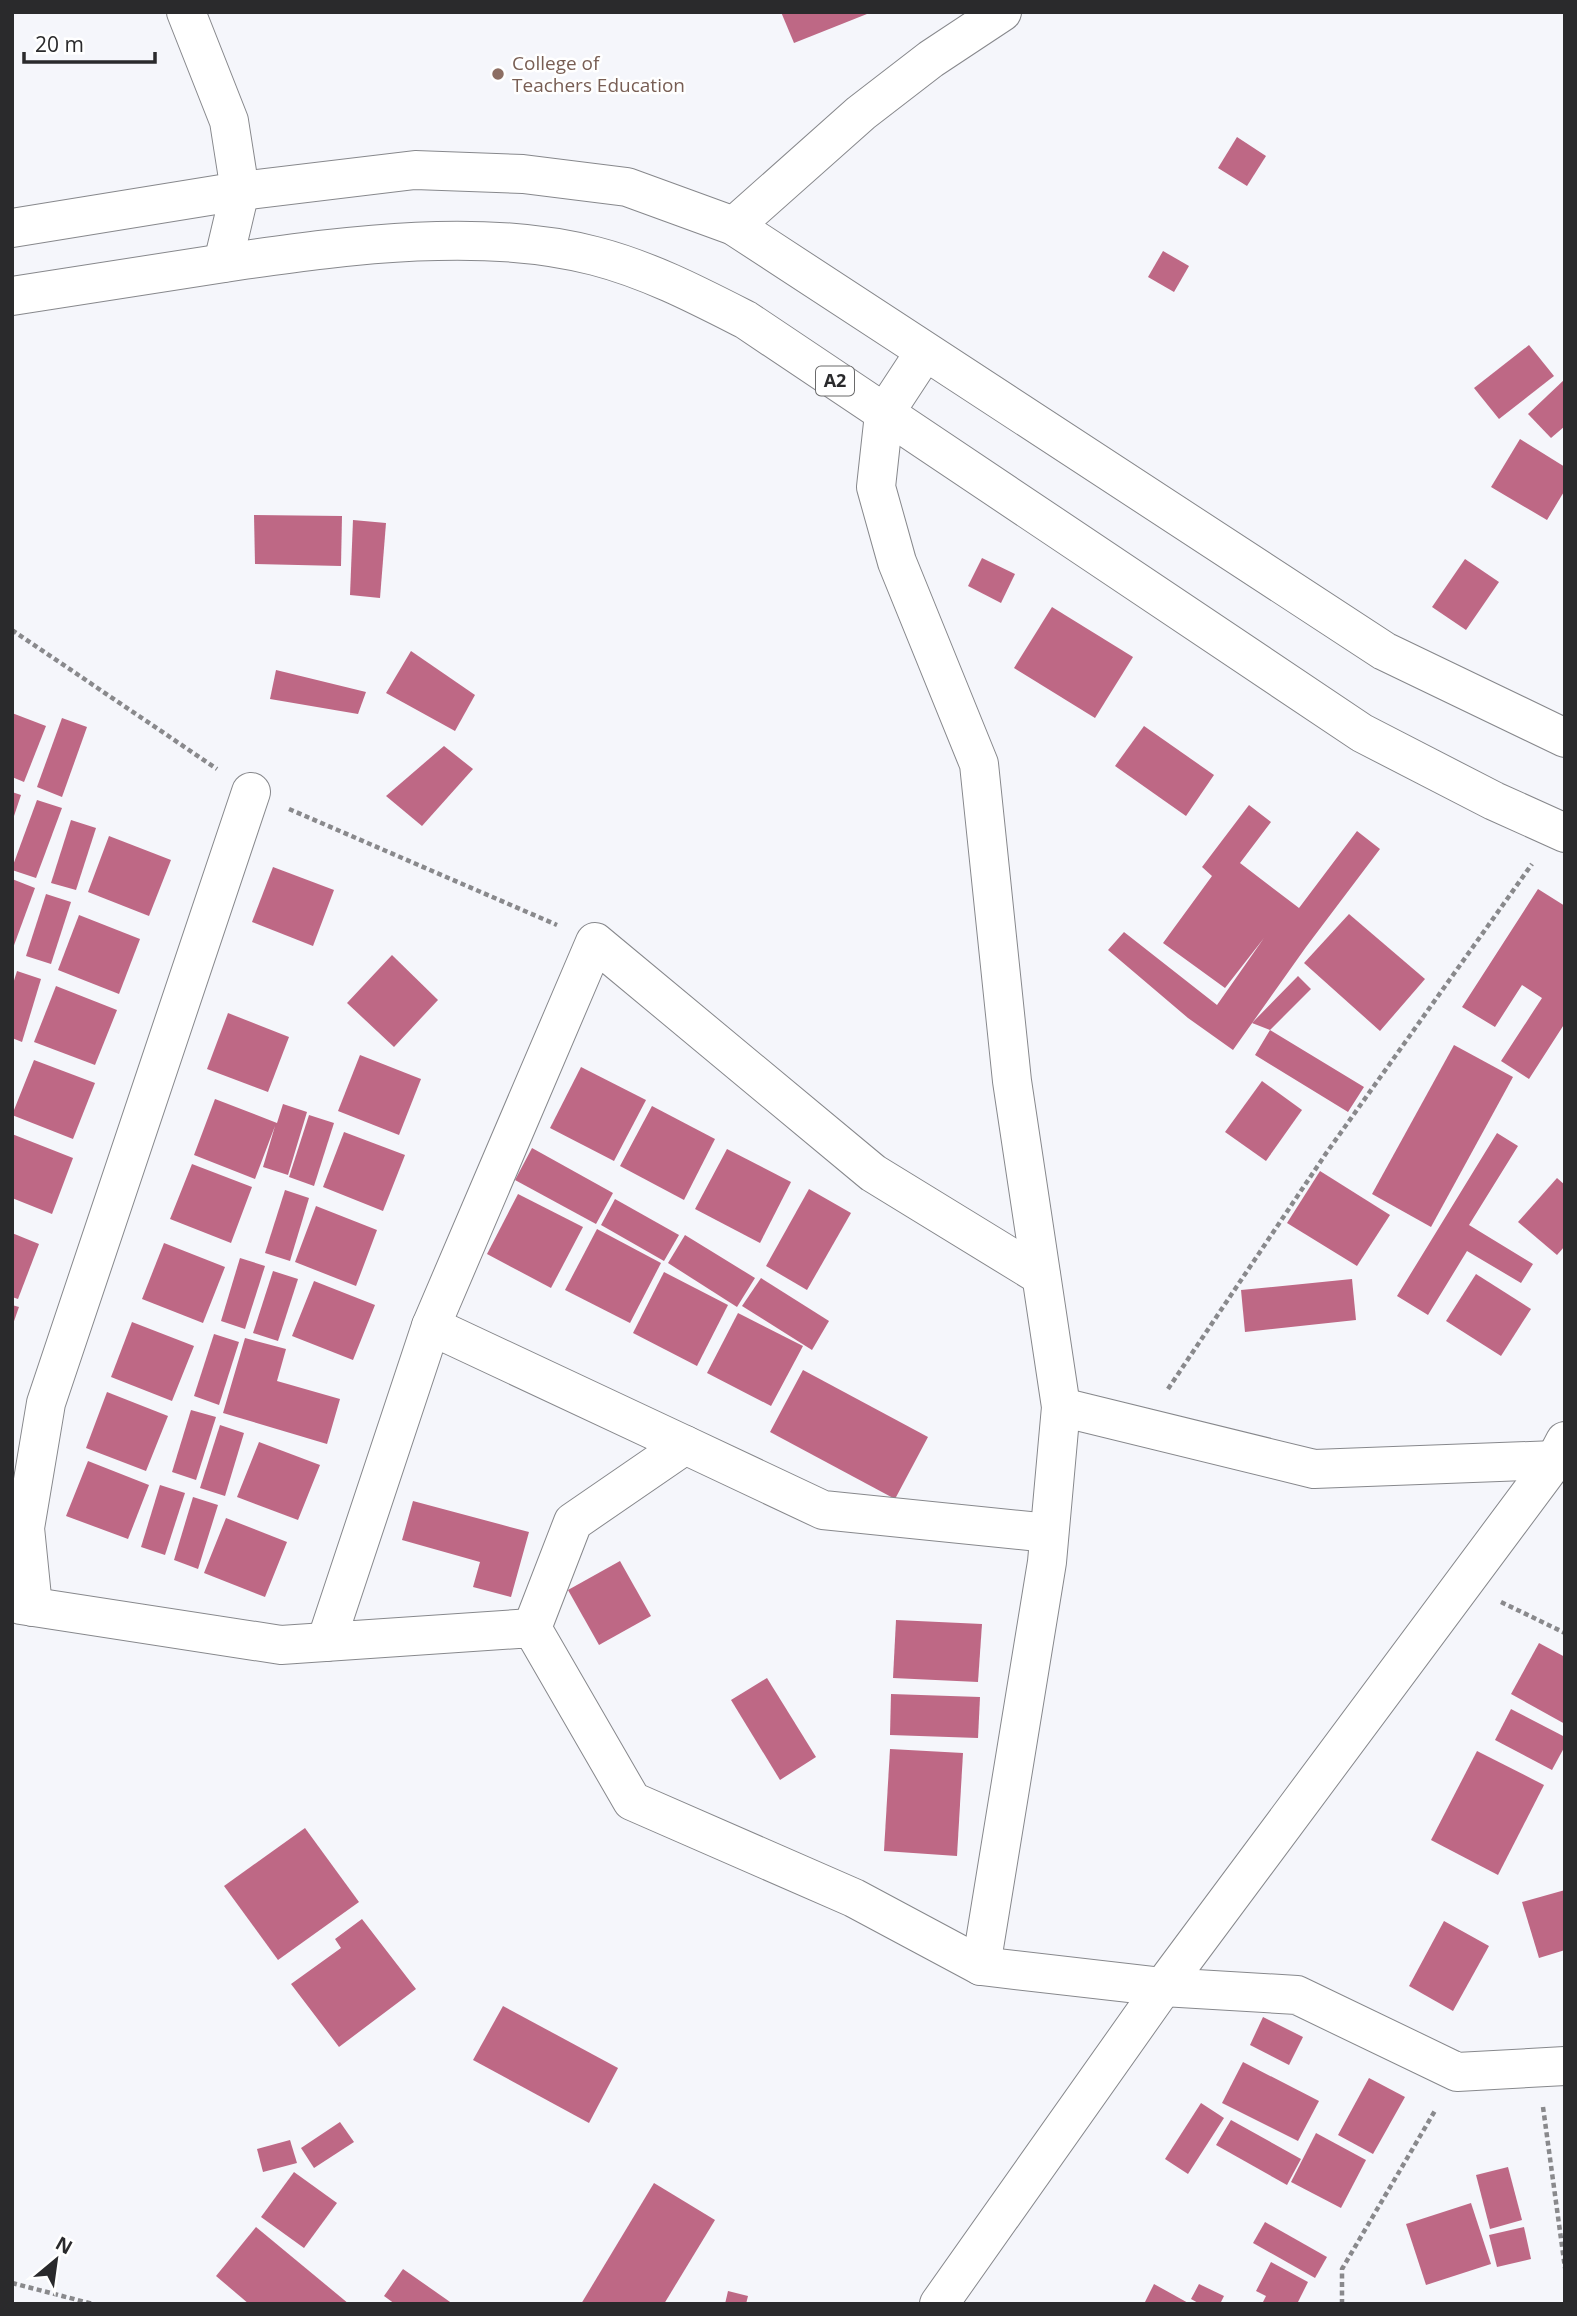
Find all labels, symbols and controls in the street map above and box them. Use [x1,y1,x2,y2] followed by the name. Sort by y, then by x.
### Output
[24,21,156,65] scale bar
[35,30,84,58] text: 20 m
[512,50,685,98] place label: College of Teachers Education
[490,66,506,82] marker: College of Teachers Education
[816,366,854,396] road number: A2
[21,2225,91,2295] north arrow
[51,2230,77,2260] text: N

